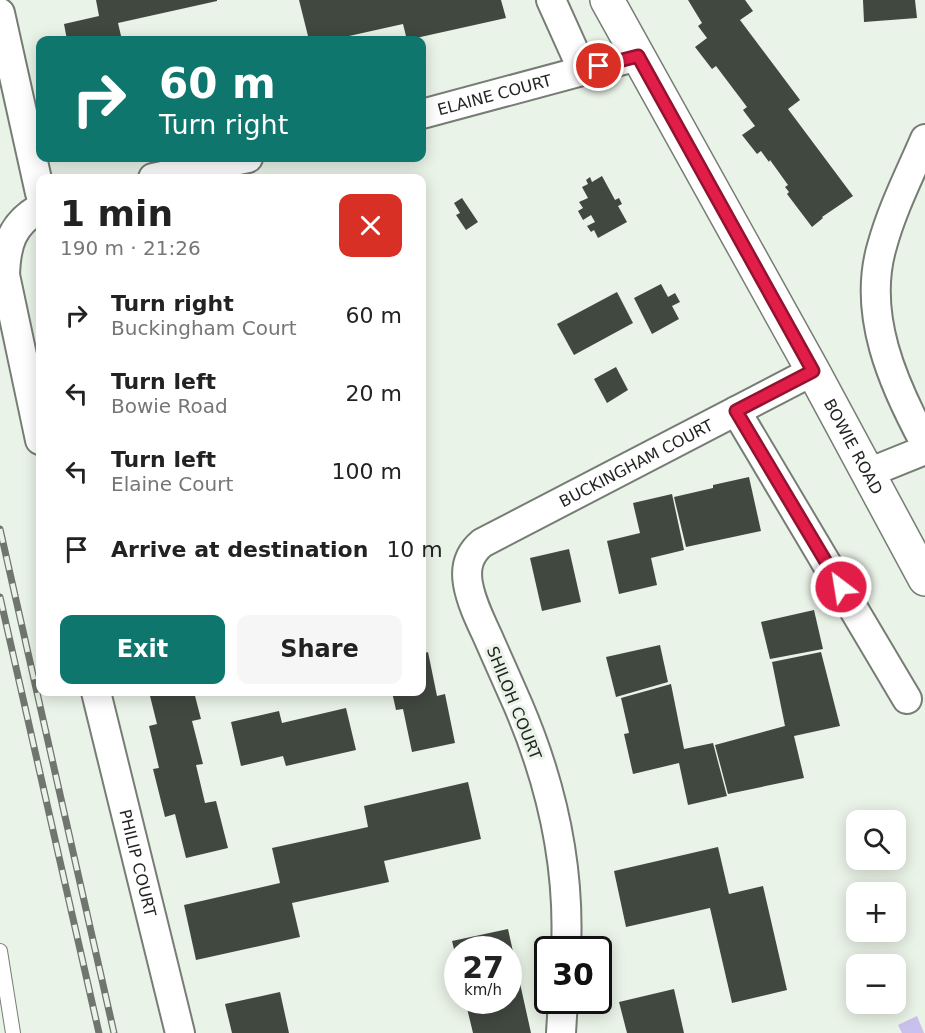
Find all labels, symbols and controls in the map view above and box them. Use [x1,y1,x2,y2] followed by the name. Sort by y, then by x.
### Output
[573,40,624,91] pin
[582,49,615,82] icon: arrive
[159,59,276,108] text: 60 m
[60,60,138,138] icon: right
[435,70,554,119] street label: ELAINE COURT
[159,109,288,140] text: Turn right
[60,193,173,234] text: 1 min
[339,194,402,257] button: close
[60,236,201,260] text: 190 m · 21:26
[111,291,234,316] text: Turn right
[60,299,93,332] icon: right
[346,303,402,328] text: 60 m
[111,316,297,340] text: Buckingham Court
[111,369,216,394] text: Turn left
[60,377,93,410] icon: left
[346,381,402,406] text: 20 m
[111,394,228,418] text: Bowie Road
[820,395,887,497] street label: BOWIE ROAD
[556,415,716,511] street label: BUCKINGHAM COURT
[111,447,216,472] text: Turn left
[60,455,93,488] icon: left
[332,459,402,484] text: 100 m
[111,472,233,496] text: Elaine Court
[60,533,93,566] icon: arrive
[111,537,368,562] text: Arrive at destination
[386,537,443,562] text: 10 m
[809,555,873,619] position arrow
[60,615,225,684] button: Exit
[237,615,402,684] button: Share
[483,644,545,762] street label: SHILOH COURT
[116,807,161,919] street label: PHILIP COURT
[846,810,906,1014] map controls
[846,810,906,870] button: search
[846,882,906,942] button: +
[534,936,612,1014] speed limit sign: 30
[462,950,504,985] text: 27
[846,954,906,1014] button: −
[464,981,502,999] text: km/h

